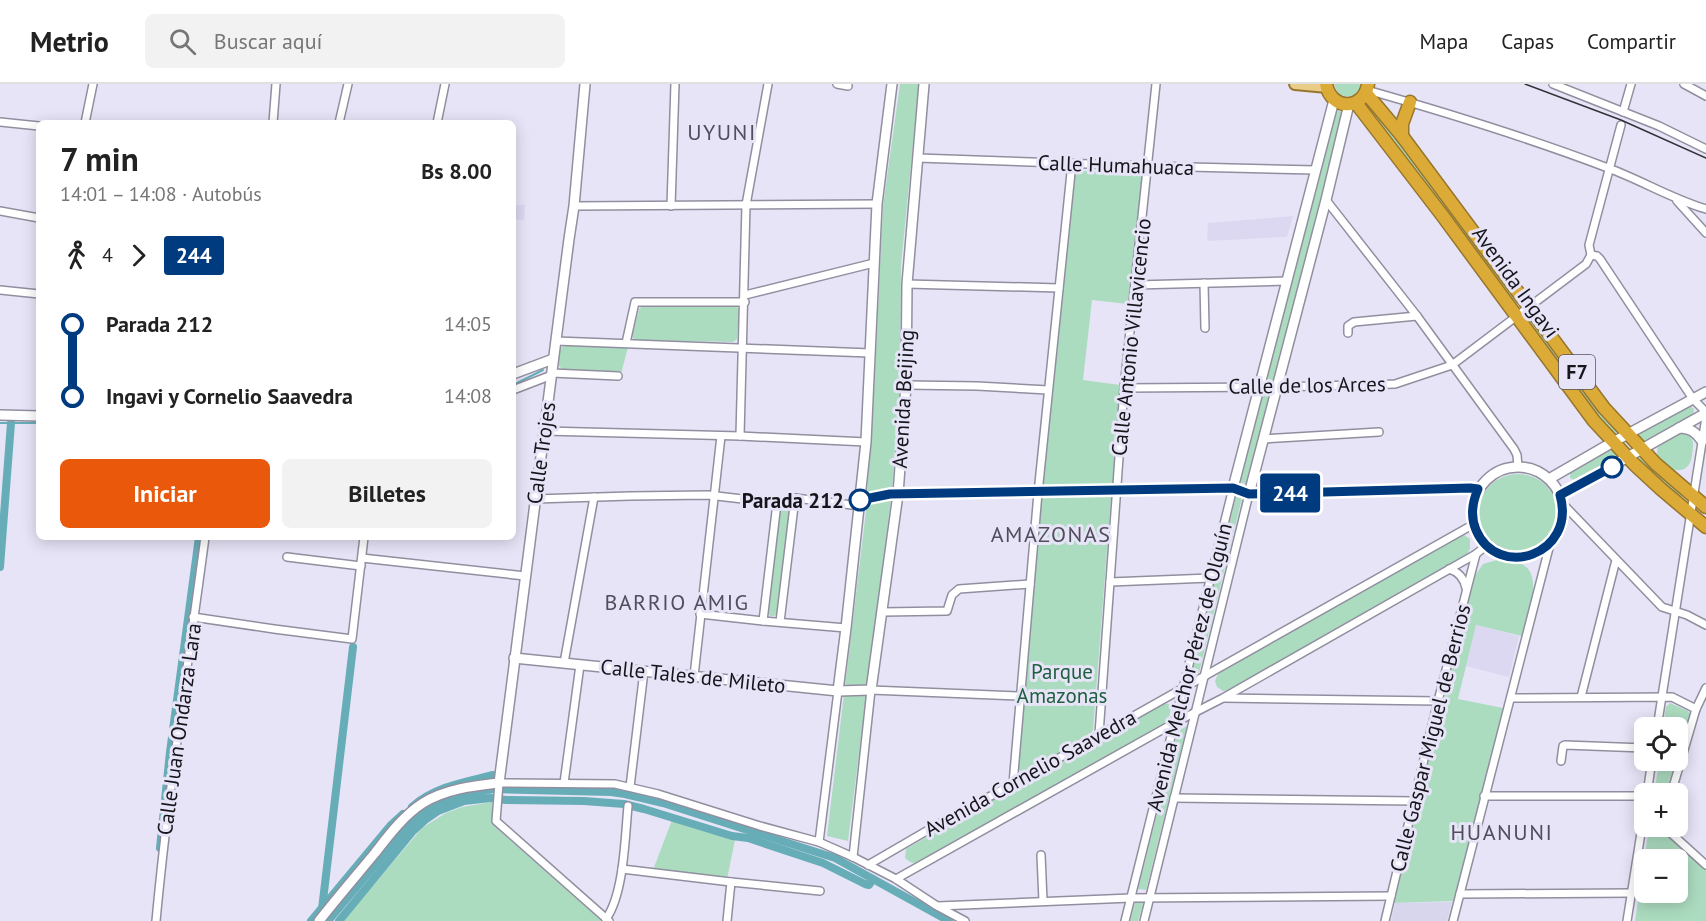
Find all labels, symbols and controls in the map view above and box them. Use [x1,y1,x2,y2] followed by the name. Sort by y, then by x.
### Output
[145,14,565,68] search box
[30,23,109,60] text: Metrio
[166,25,199,58] icon: search
[214,27,322,55] text: Buscar aquí
[1420,28,1468,55] text: Mapa
[1501,28,1554,55] text: Capas
[1587,28,1676,55] text: Compartir
[687,118,757,146] district label: UYUNI
[60,137,139,180] text: 7 min
[1037,149,1195,181] street label: Calle Humahuaca
[421,157,492,185] text: Bs 8.00
[60,181,262,207] text: 14:01 – 14:08 · Autobús
[1105,217,1157,457] street label: Calle Antonio Villavicencio
[1466,221,1566,343] street label: Avenida Ingavi
[60,239,93,272] icon: walk
[122,239,155,272] icon: forward
[102,242,113,268] text: 4
[176,242,212,269] text: 244
[106,310,213,338] text: Parada 212
[444,311,492,337] text: 14:05
[886,329,920,469] street label: Avenida Beijing
[1559,355,1595,389] road number: F7
[1228,370,1386,400] street label: Calle de los Arces
[106,382,353,410] text: Ingavi y Cornelio Saavedra
[444,383,492,409] text: 14:08
[520,400,562,506] street label: Calle Trojes
[1601,456,1623,478] unlabelled marker
[60,459,270,528] button: Iniciar
[282,459,492,528] button: Billetes
[1256,474,1324,512] line badge: 244
[1272,480,1308,507] text: 244
[742,487,844,514] place label: Parada 212
[849,489,871,511] marker: Parada 212
[991,520,1111,548] district label: AMAZONAS
[1140,520,1238,814] street label: Avenida Melchor Pérez de Olguín
[604,588,750,616] district label: BARRIO AMIG
[1384,601,1476,875] street label: Calle Gaspar Miguel de Berrios
[151,621,207,837] street label: Calle Juan Ondarza Lara
[599,653,787,699] street label: Calle Tales de Mileto
[1017,658,1107,709] park label: Parque Amazonas
[919,703,1141,843] street label: Avenida Cornelio Saavedra
[1634,717,1688,903] map controls
[1634,717,1688,771] button: locate
[1634,783,1688,837] button: +
[1451,818,1553,846] district label: HUANUNI
[1634,849,1688,903] button: −

